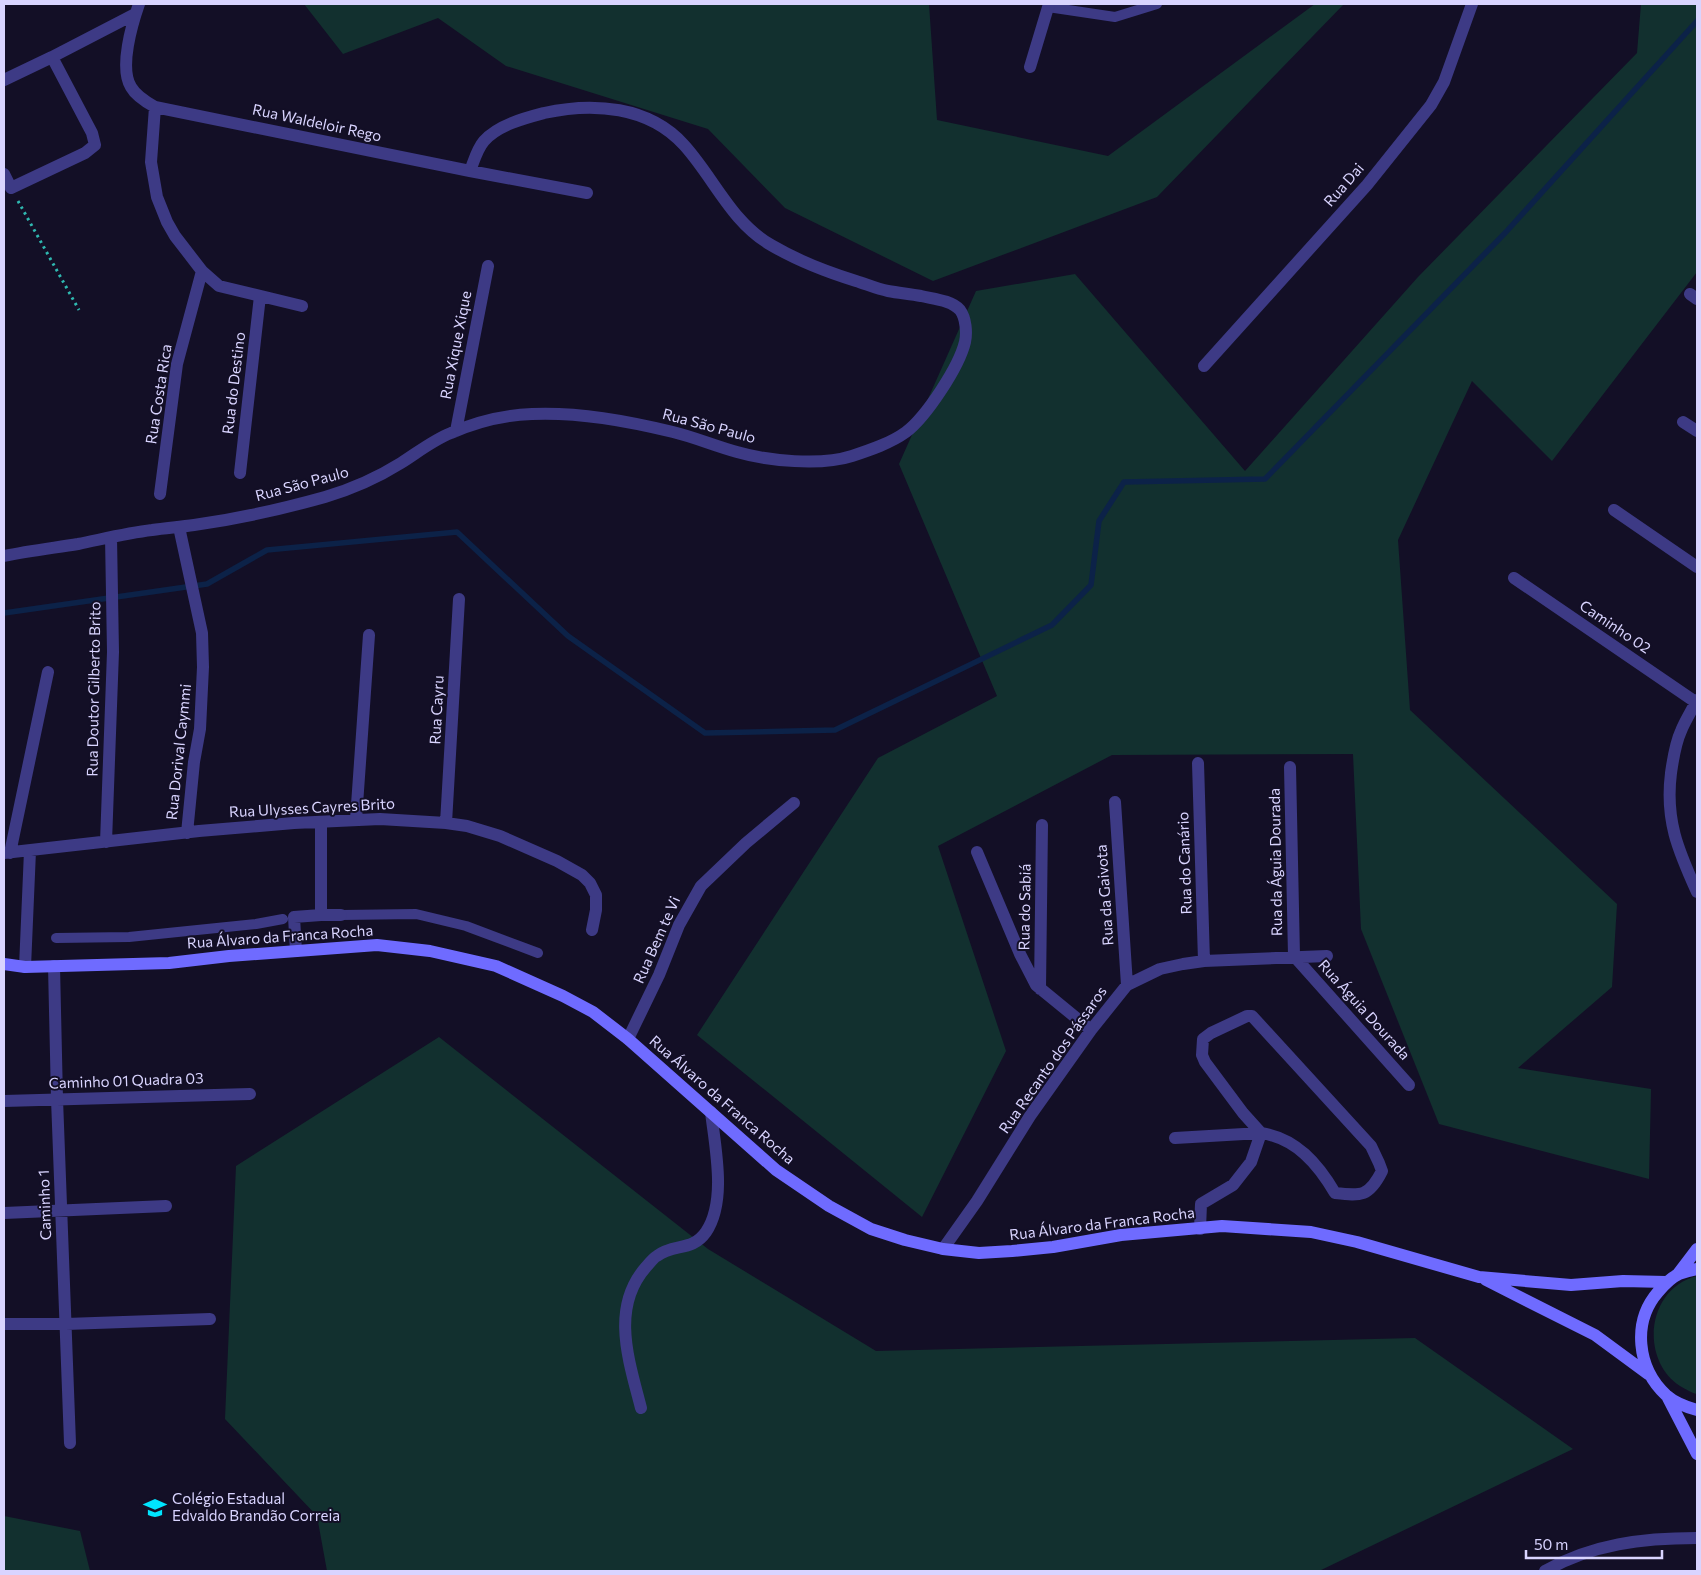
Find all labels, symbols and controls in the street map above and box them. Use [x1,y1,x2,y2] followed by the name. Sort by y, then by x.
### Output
[251,100,384,145] street label: Rua Waldeloir Rego
[1319,159,1367,210] street label: Rua Dai
[436,289,474,401] street label: Rua Xique Xique
[218,331,248,435] street label: Rua do Destino
[141,343,175,445] street label: Rua Costa Rica
[661,404,758,446] street label: Rua São Paulo
[253,462,350,504] street label: Rua São Paulo
[1576,596,1655,657] street label: Caminho 02
[82,601,104,777] street label: Rua Doutor Gilberto Brito
[425,675,447,745] street label: Rua Cayru
[162,683,194,821] street label: Rua Dorival Caymmi
[1264,788,1285,936] street label: Rua da Águia Dourada
[228,794,396,820] street label: Rua Ulysses Cayres Brito
[1173,811,1195,915] street label: Rua do Canário
[1091,844,1117,946] street label: Rua da Gaivota
[1014,863,1034,950] street label: Rua do Sabiá
[629,893,683,986] street label: Rua Bem te Vi
[186,920,374,951] street label: Rua Álvaro da Franca Rocha
[1315,955,1415,1063] street label: Rua Águia Dourada
[994,982,1110,1136] street label: Rua Recanto dos Pássaros
[646,1030,800,1167] street label: Rua Álvaro da Franca Rocha
[48,1068,204,1092] street label: Caminho 01 Quadra 03
[34,1169,54,1241] street label: Caminho 1
[1008,1202,1196,1243] street label: Rua Álvaro da Franca Rocha
[172,1489,340,1524] place label: Colégio Estadual Edvaldo Brandão Correia
[142,1495,168,1521] school or university icon: Colégio Estadual Edvaldo Brandão Correia
[1526,1528,1662,1560] scale bar
[1534,1535,1568,1553] text: 50 m

